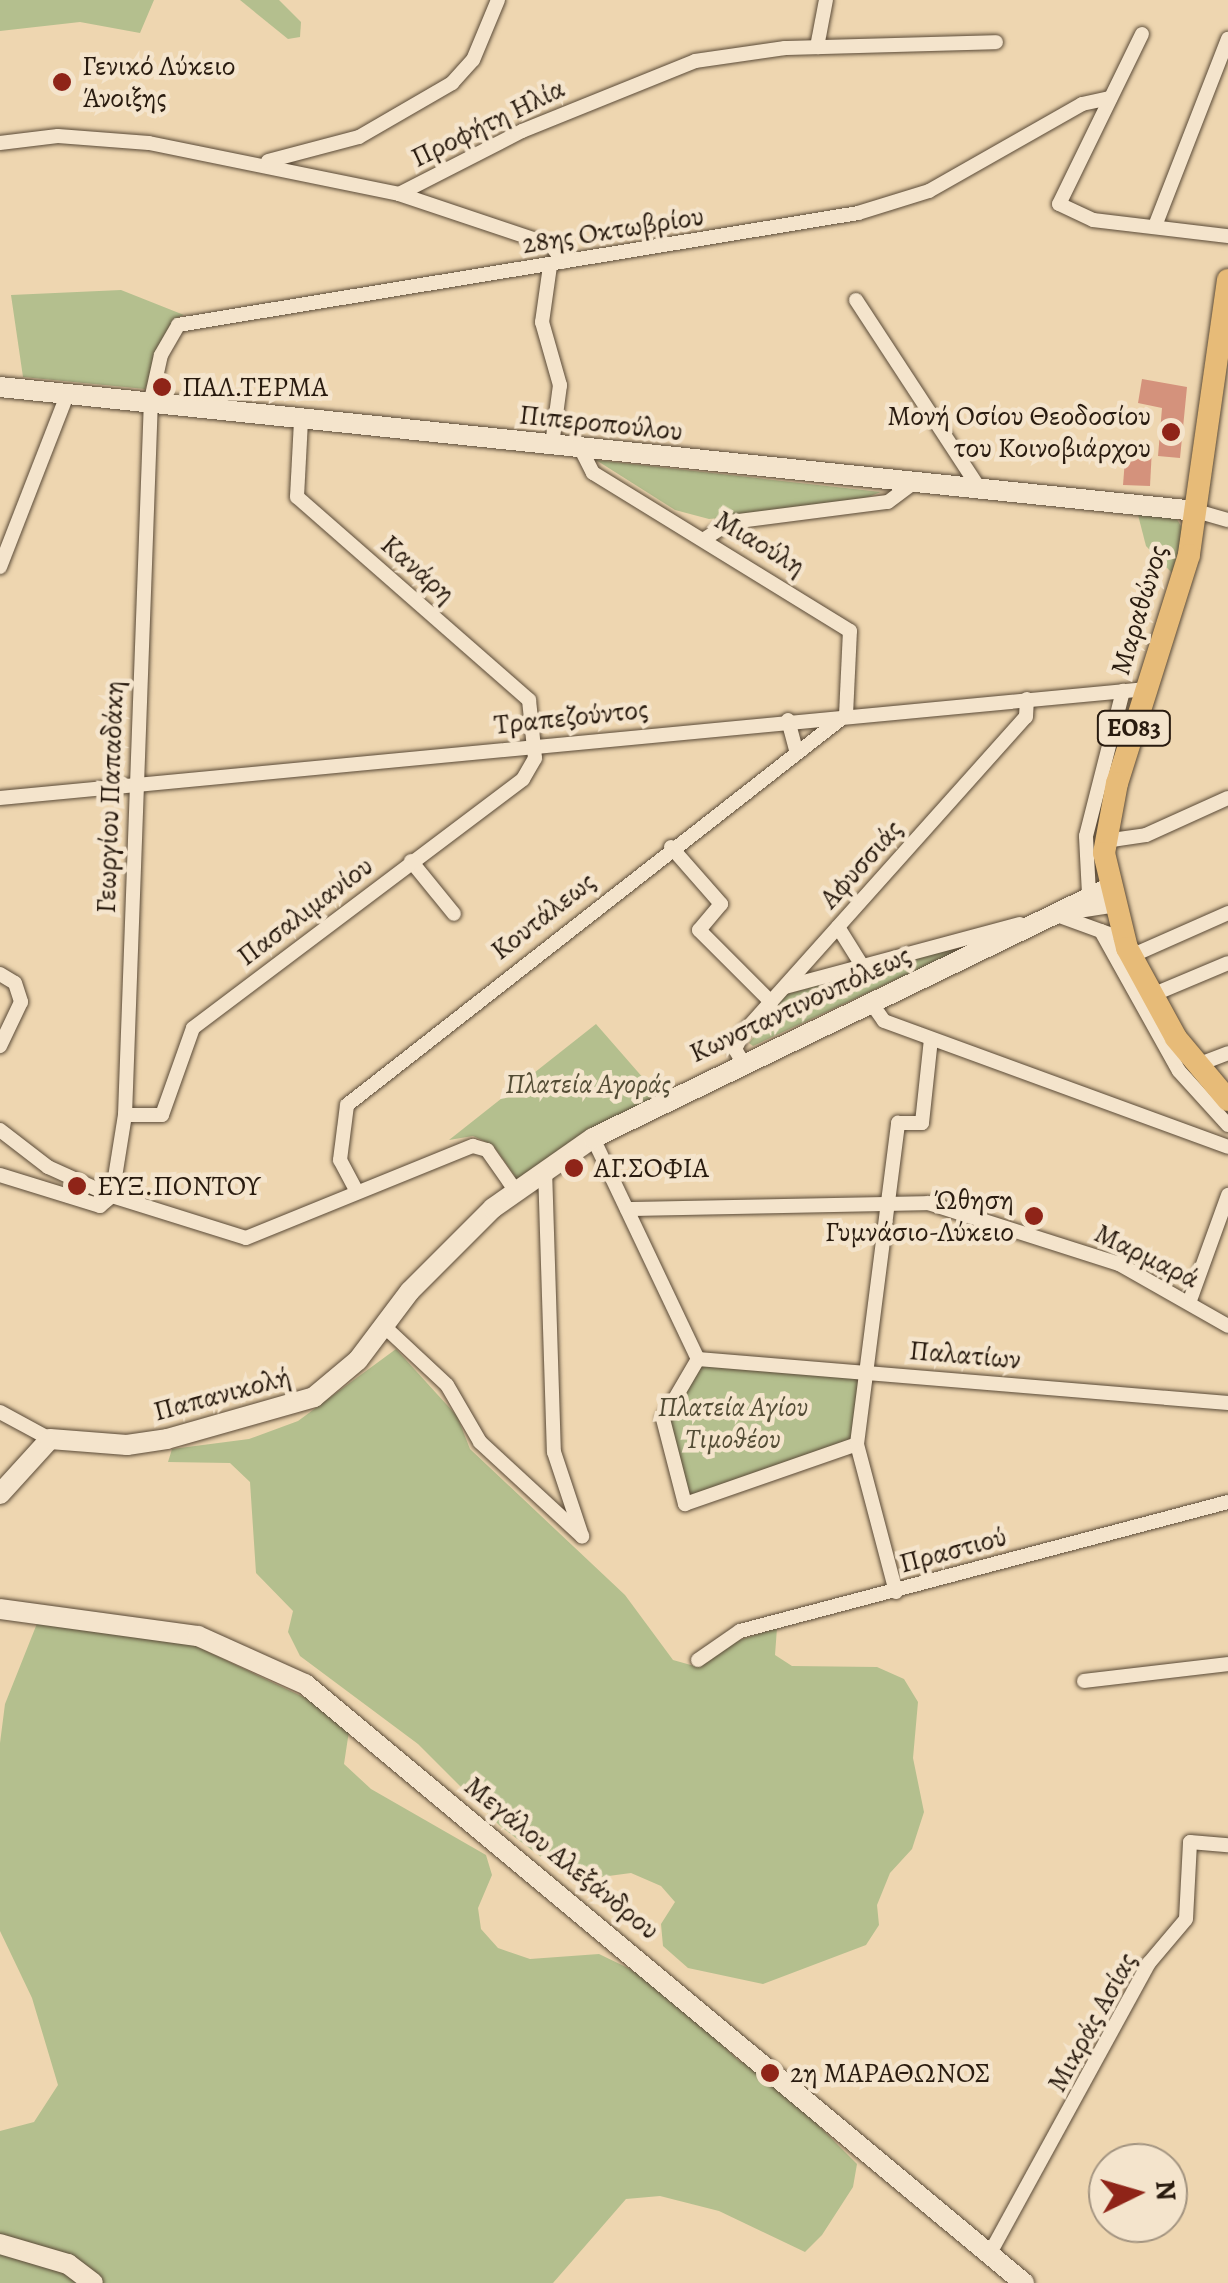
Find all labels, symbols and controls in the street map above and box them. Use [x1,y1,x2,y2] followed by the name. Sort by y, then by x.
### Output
[82,49,236,115] place label: Γενικό Λύκειο Άνοιξης
[51,71,73,93] marker: Γενικό Λύκειο Άνοιξης
[406,71,570,175] street label: Προφήτη Ηλία
[520,199,706,261] street label: 28ης Οκτωβρίου
[182,370,328,404] place label: ΠΑΛ.ΤΕΡΜΑ
[151,376,173,398] marker: ΠΑΛ.ΤΕΡΜΑ
[518,398,684,448] street label: Πιπεροπούλου
[887,399,1151,465] place label: Μονή Οσίου Θεοδοσίου του Κοινοβιάρχου
[1160,421,1182,443] marker: Μονή Οσίου Θεοδοσίου του Κοινοβιάρχου
[709,503,811,583] street label: Μιαούλη
[374,528,462,610] street label: Κανάρη
[1103,541,1175,679] street label: Μαραθώνος
[89,680,131,914] street label: Γεωργίου Παπαδάκη
[492,692,650,742] street label: Τραπεζούντος
[1096,708,1172,748] road number: ΕΟ83
[812,813,910,915] street label: Αφυσσιάς
[230,849,380,973] street label: Πασαλιμανίου
[484,865,602,967] street label: Κουτάλεως
[684,938,916,1070] street label: Κωνσταντινουπόλεως
[505,1067,671,1101] park label: Πλατεία Αγοράς
[594,1151,709,1185] place label: ΑΓ.ΣΟΦΙΑ
[563,1157,585,1179] marker: ΑΓ.ΣΟΦΙΑ
[97,1169,260,1203] place label: ΕΥΞ.ΠΟΝΤΟΥ
[66,1175,88,1197] marker: ΕΥΞ.ΠΟΝΤΟΥ
[825,1183,1014,1249] place label: Ώθηση Γυμνάσιο-Λύκειο
[1023,1205,1045,1227] marker: Ώθηση Γυμνάσιο-Λύκειο
[1089,1216,1205,1296] street label: Μαρμαρά
[908,1333,1022,1377] street label: Παλατίων
[150,1360,294,1428] street label: Παπανικολή
[658,1390,808,1456] park label: Πλατεία Αγίου Τιμοθέου
[896,1520,1010,1580] street label: Πραστιού
[458,1769,666,1947] street label: Μεγάλου Αλεξάνδρου
[1040,1946,1144,2098] street label: Μικράς Ασίας
[790,2056,991,2090] place label: 2η ΜΑΡΑΘΩΝΟΣ
[759,2062,781,2084] marker: 2η ΜΑΡΑΘΩΝΟΣ
[1088,2143,1188,2243] north arrow
[1146,2179,1186,2202] text: N

